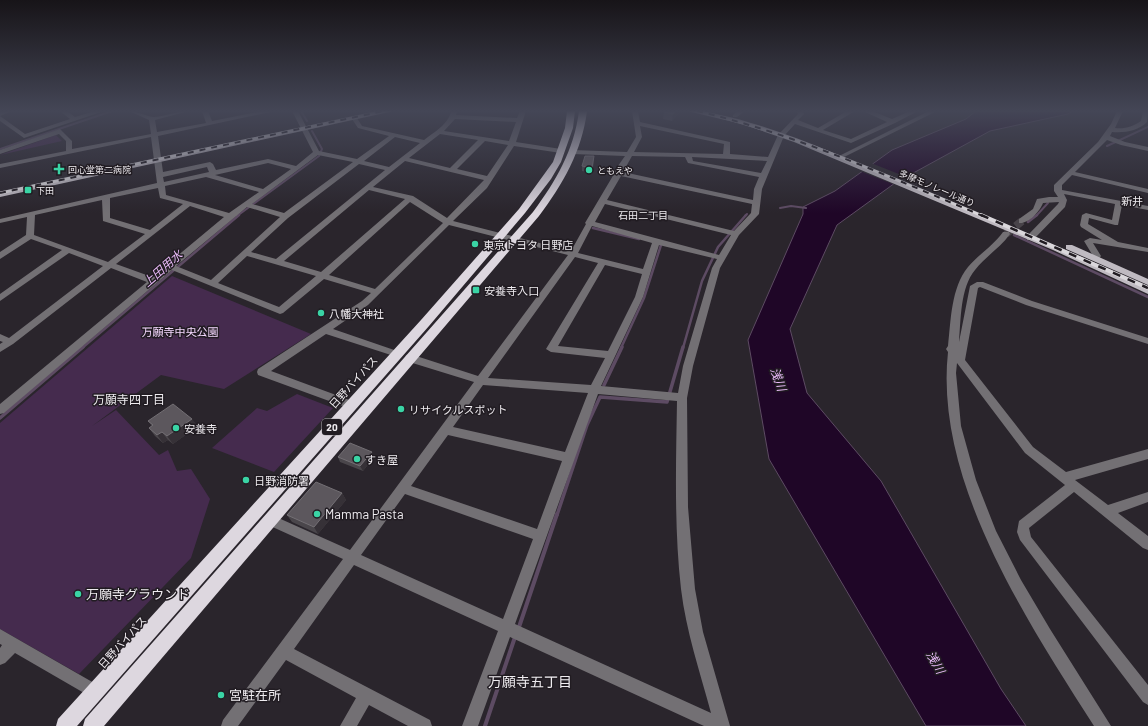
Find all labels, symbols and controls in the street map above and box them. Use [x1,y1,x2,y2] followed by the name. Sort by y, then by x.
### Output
[53,163,65,175] marker: 回心堂第二病院
[68,164,131,175] place label: 回心堂第二病院
[584,165,594,175] marker: ともえや
[597,165,633,176] place label: ともえや
[898,167,976,209] street label: 多摩モノレール通り
[23,185,33,195] marker: 下田
[36,185,54,196] place label: 下田
[1121,194,1143,207] district label: 新井
[618,209,668,221] district label: 石田二丁目
[483,238,573,251] place label: 東京トヨタ 日野店
[470,239,480,249] marker: 東京トヨタ 日野店
[139,246,186,289] water label: 上田用水
[484,284,539,297] place label: 安養寺入口
[471,285,481,295] marker: 安養寺入口
[329,307,384,320] place label: 八幡大神社
[316,308,326,318] marker: 八幡大神社
[142,325,219,338] park label: 万願寺中央公園
[326,353,380,411] street label: 日野バイパス
[768,365,790,395] water label: 浅川
[93,392,165,406] district label: 万願寺四丁目
[409,403,507,416] place label: リサイクルスポット
[396,404,406,414] marker: リサイクルスポット
[322,419,342,435] road number: 20
[184,422,217,435] place label: 安養寺
[171,423,181,433] marker: 安養寺
[365,453,398,466] place label: すき屋
[352,454,362,464] marker: すき屋
[254,474,309,487] place label: 日野消防署
[241,475,251,485] marker: 日野消防署
[325,506,404,522] place label: Mamma Pasta
[312,509,322,519] marker: Mamma Pasta
[86,586,190,602] place label: 万願寺グラウンド
[73,589,83,599] marker: 万願寺グラウンド
[95,613,149,671] street label: 日野バイパス
[924,648,949,678] water label: 浅川
[488,673,572,690] district label: 万願寺五丁目
[229,687,281,703] place label: 宮駐在所
[216,690,226,700] marker: 宮駐在所

